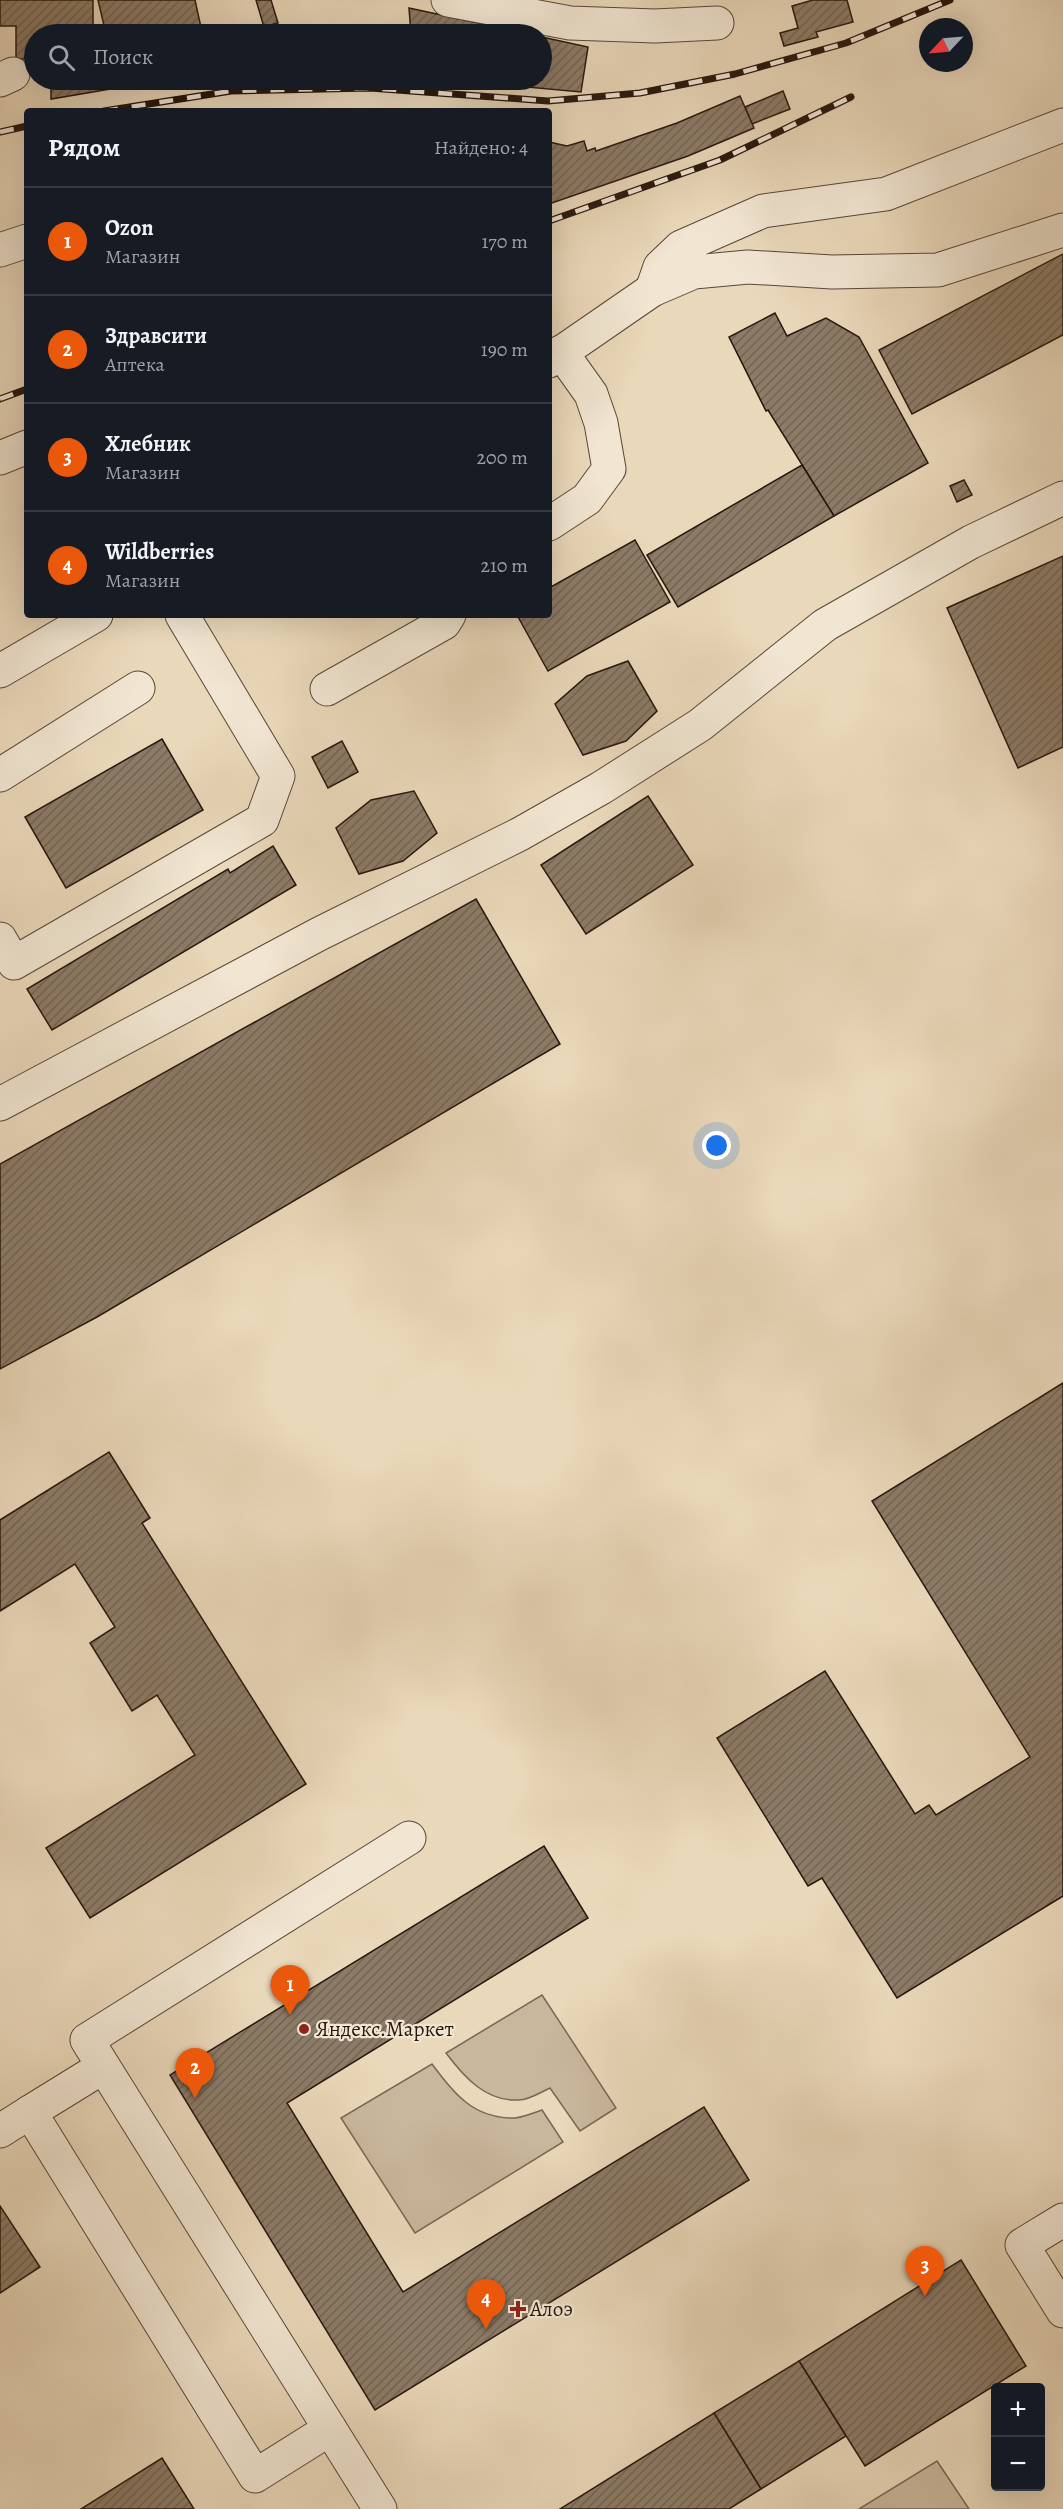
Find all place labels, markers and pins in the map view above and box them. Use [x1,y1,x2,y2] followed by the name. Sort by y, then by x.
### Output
[270,1966,310,2015] pin: 1
[316,2015,454,2043] place label: Яндекс.Маркет
[297,2022,311,2036] marker: Яндекс.Маркет
[176,2048,214,2098] pin: 2
[906,2246,944,2296] pin: 3
[466,2280,506,2329] pin: 4
[529,2295,573,2323] place label: Алоэ
[511,2302,525,2316] marker: Алоэ

